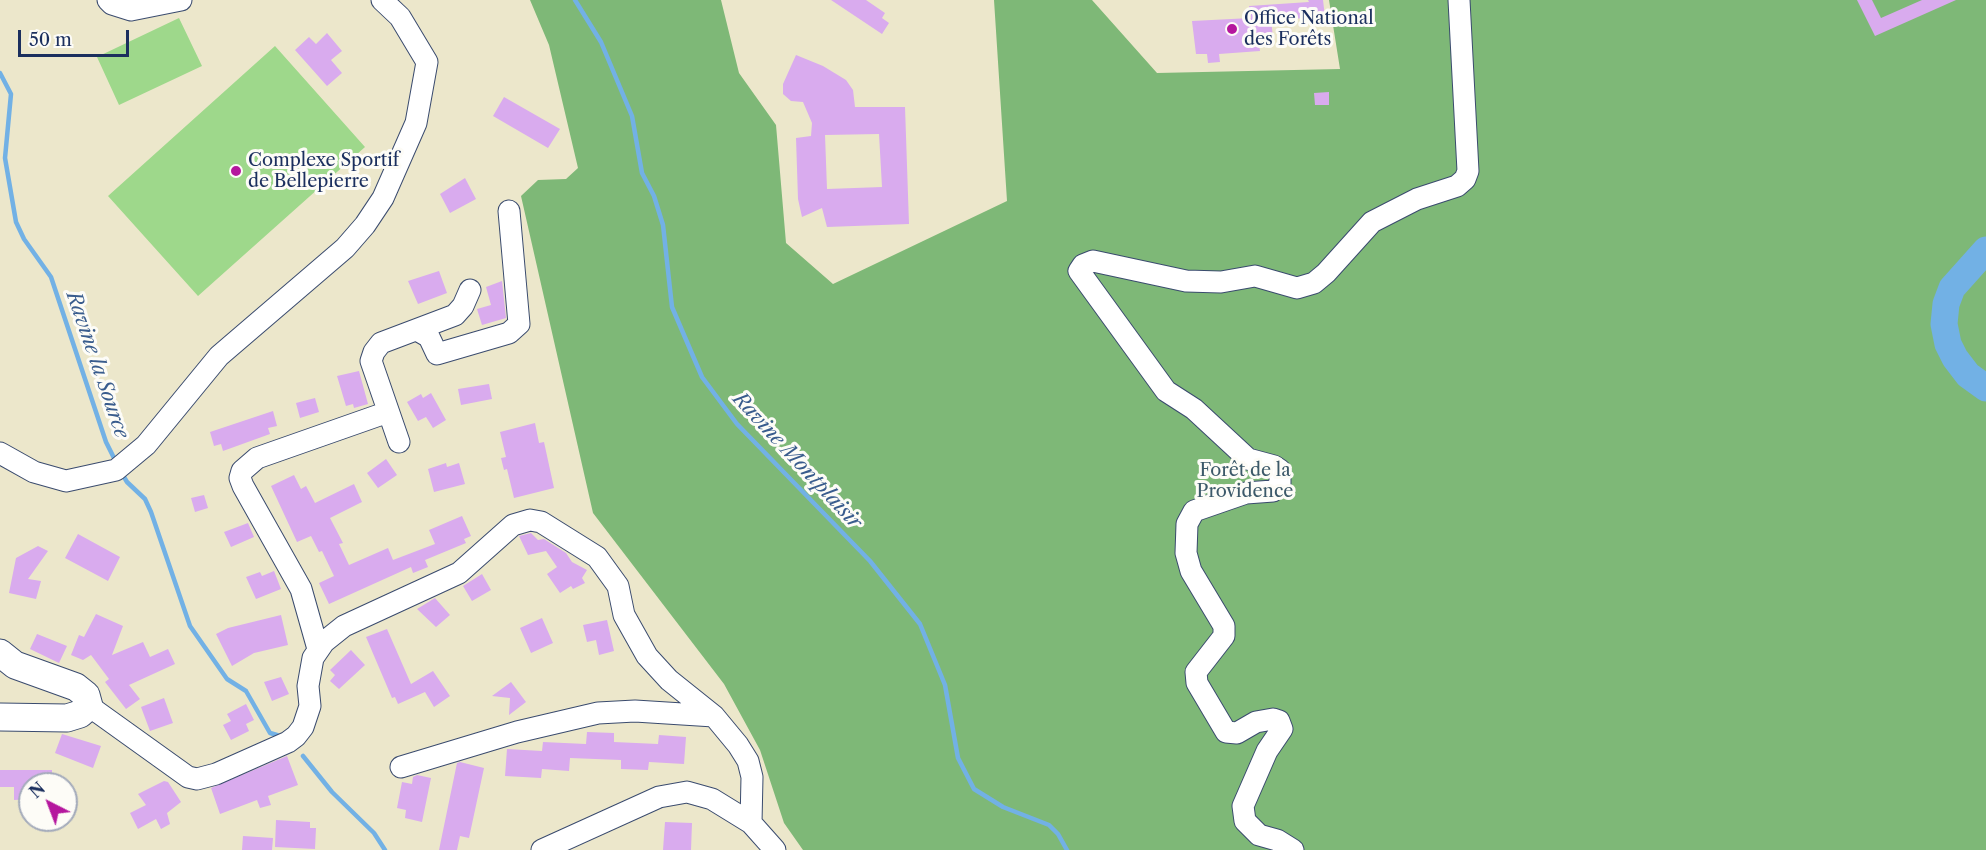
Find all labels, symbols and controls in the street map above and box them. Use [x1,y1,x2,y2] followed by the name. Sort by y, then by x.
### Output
[1244,8,1373,50] place label: Office National des Forêts
[21,18,132,56] scale bar
[1225,22,1239,36] marker: Office National des Forêts
[29,29,72,51] text: 50 m
[248,150,399,192] place label: Complexe Sportif de Bellepierre
[229,164,243,178] marker: Complexe Sportif de Bellepierre
[61,288,133,442] water label: Ravine la Source
[727,388,867,534] water label: Ravine Montplaisir
[1197,460,1293,502] park label: Forêt de la Providence
[18,772,78,832] north arrow
[25,778,49,802] text: N

